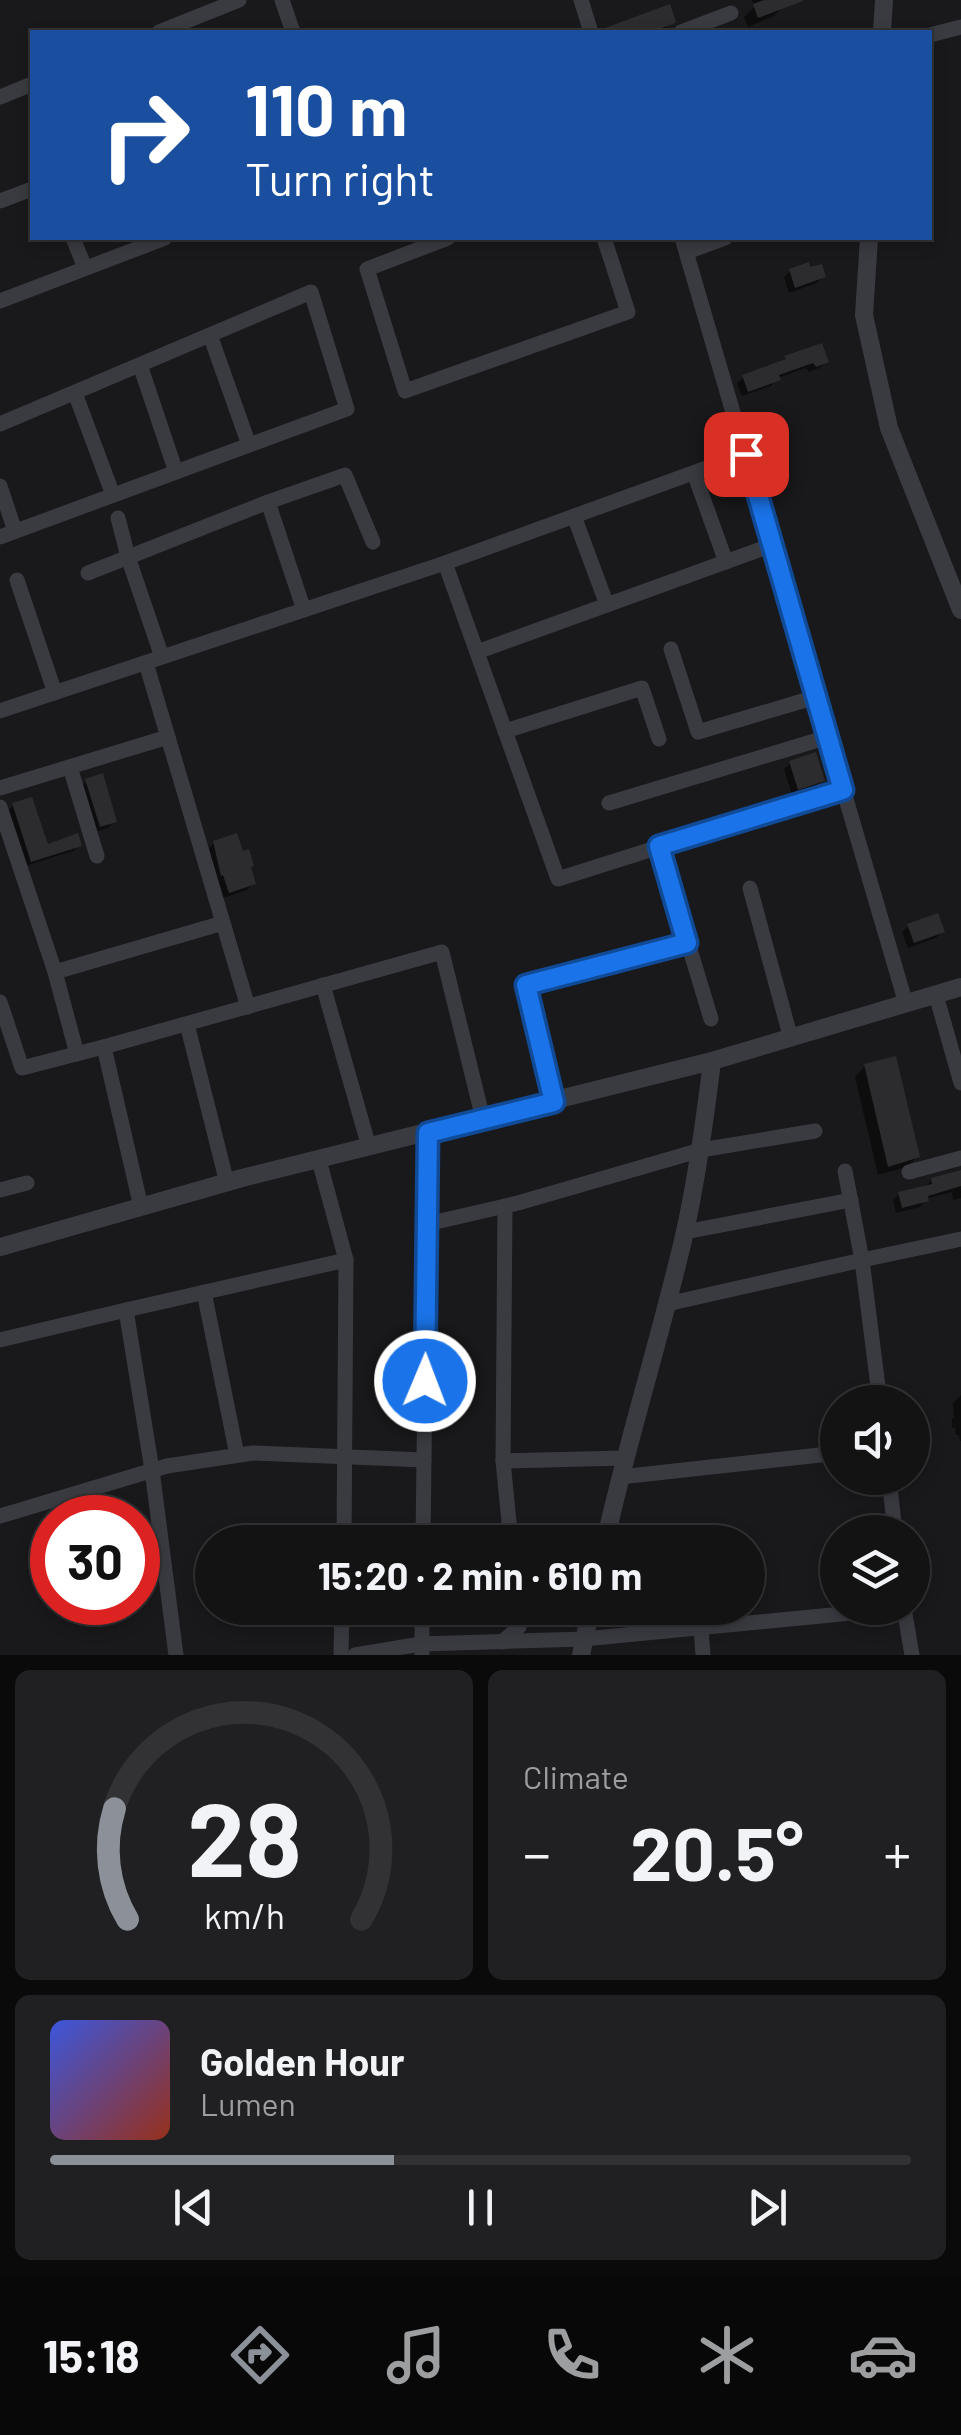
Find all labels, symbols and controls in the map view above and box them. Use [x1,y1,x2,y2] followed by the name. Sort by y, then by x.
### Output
[245,66,407,150] text: 110 m
[80,70,210,200] icon: right
[245,151,435,205] text: Turn right
[704,412,789,497] pin
[719,427,774,482] icon: arrive
[373,1329,477,1433] position arrow
[820,1385,930,1625] map controls
[820,1385,930,1495] button: sound
[30,1495,160,1625] speed limit sign: 30
[820,1515,930,1625] button: layers
[318,1552,642,1598] text: 15:20 · 2 min · 610 m
[523,1757,629,1795] text: Climate
[187,1773,301,1898] text: 28
[630,1806,804,1896] text: 20.5°
[523,1819,551,1885] text: −
[883,1819,911,1885] text: +
[204,1893,284,1936] text: km/h
[200,2038,405,2084] text: Golden Hour
[200,2084,296,2122] text: Lumen
[166,2180,221,2235] icon: previous
[453,2180,508,2235] icon: pause
[740,2180,795,2235] icon: next
[225,2320,295,2390] icon: directions
[381,2320,451,2390] icon: music
[537,2320,607,2390] icon: phone
[692,2320,762,2390] icon: climate
[848,2320,918,2390] icon: car
[43,2328,140,2382] text: 15:18

